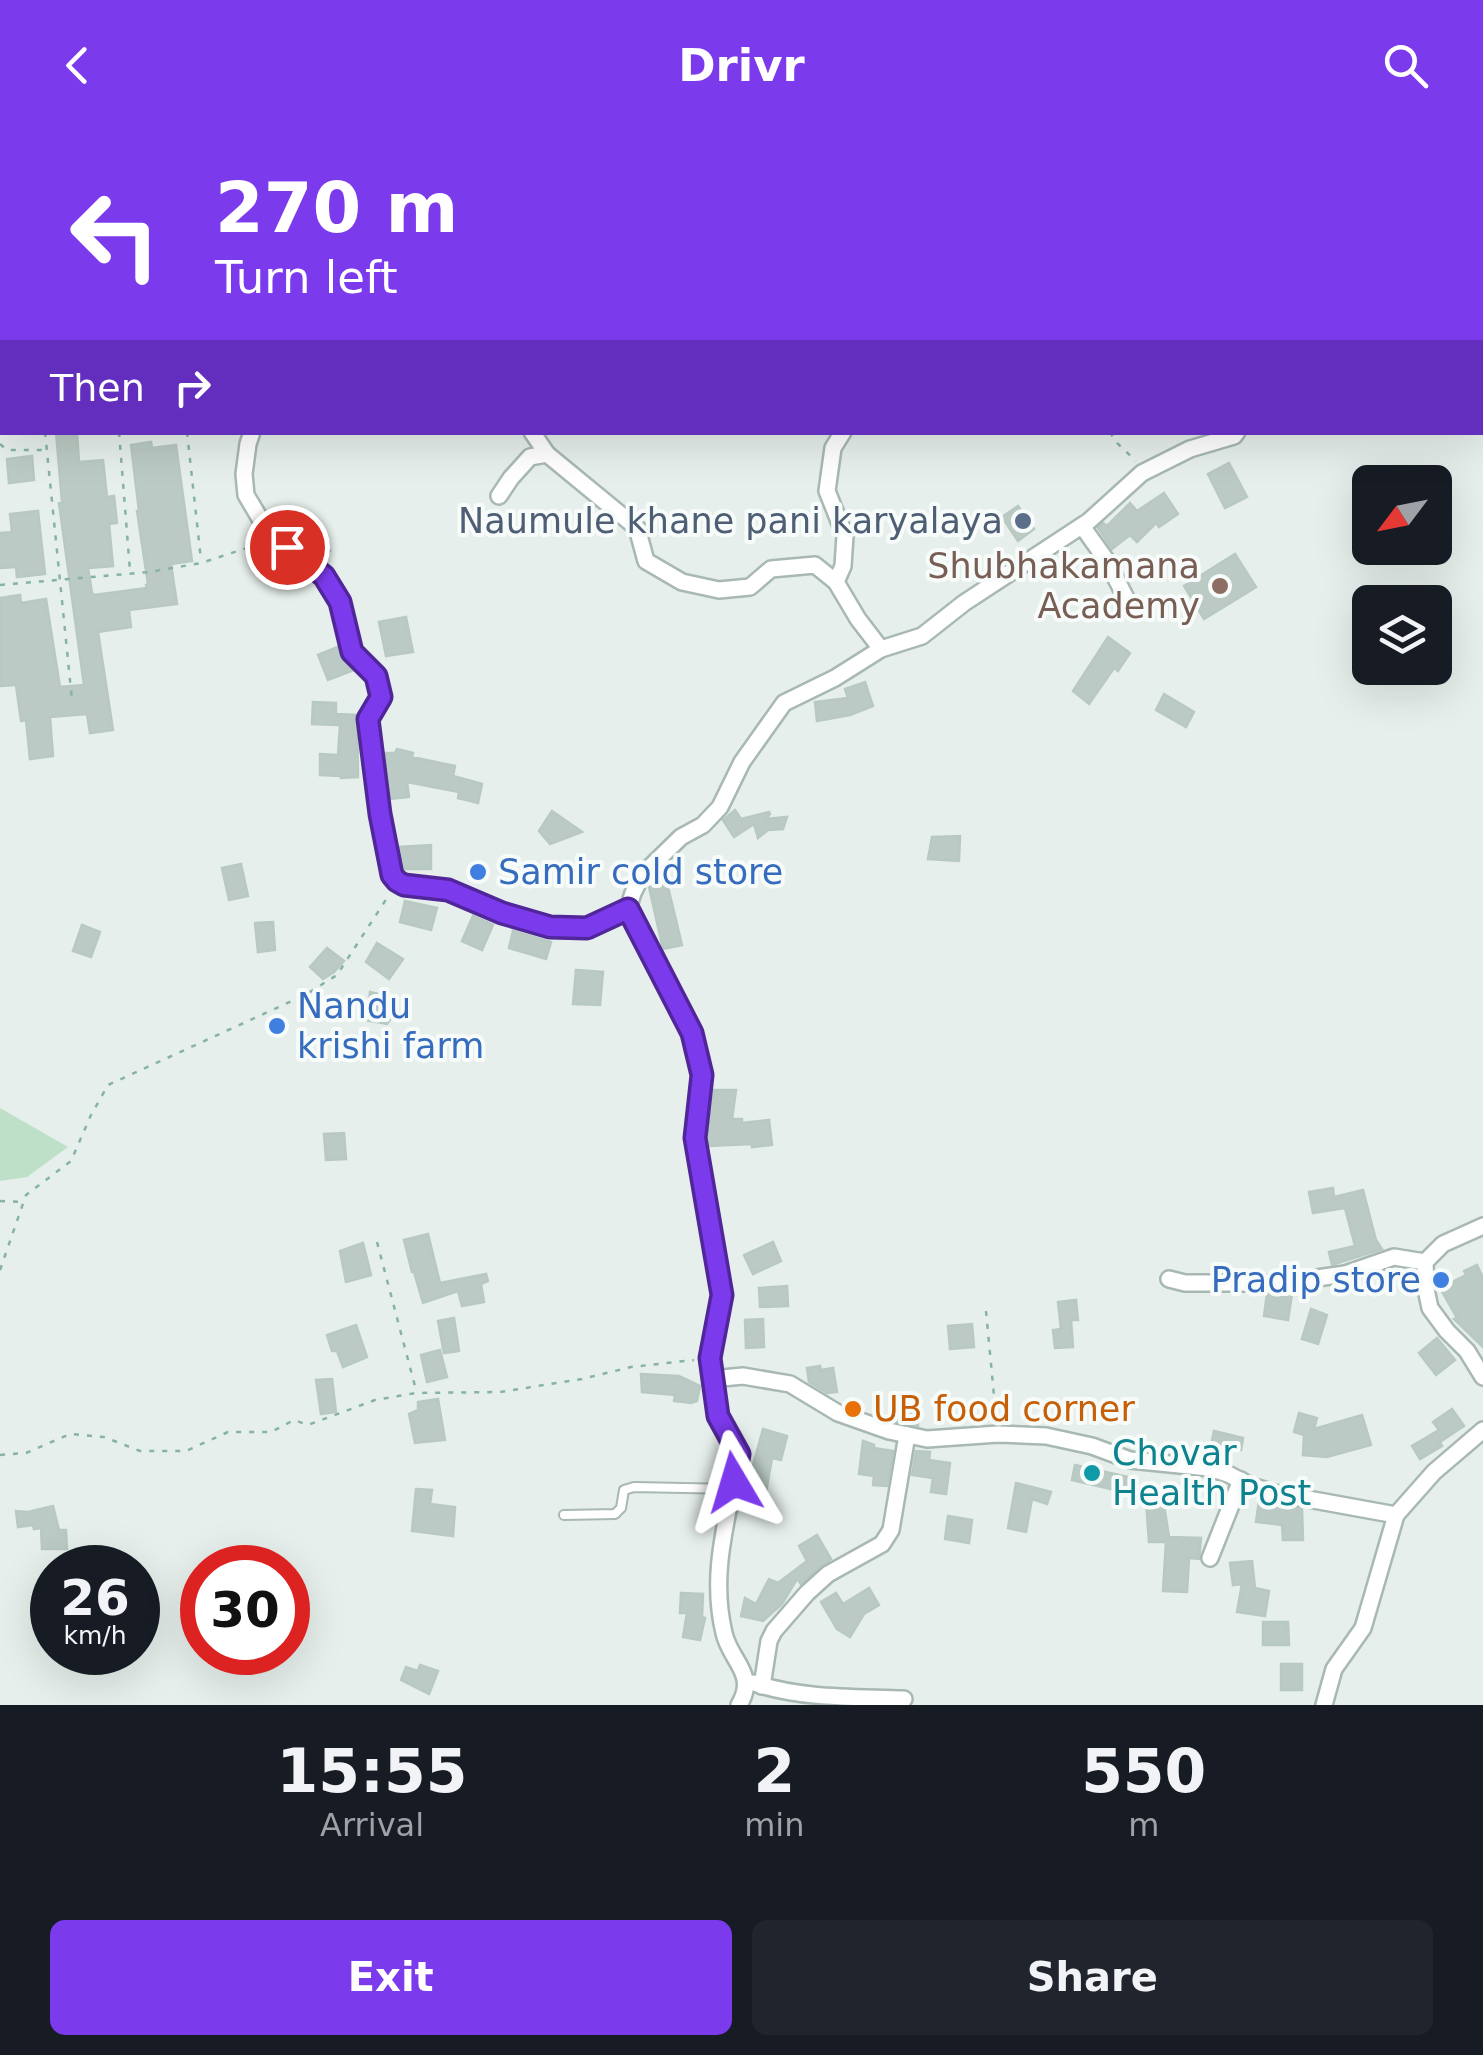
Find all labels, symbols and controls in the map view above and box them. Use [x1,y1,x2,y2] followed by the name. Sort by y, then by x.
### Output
[50,38,105,93] icon: back
[1378,38,1433,93] icon: search
[678,39,805,92] text: Drivr
[215,167,458,249] text: 270 m
[50,170,180,300] icon: left
[215,251,398,304] text: Turn left
[165,360,220,415] icon: right
[50,366,145,410] text: Then
[1352,465,1452,565] north arrow
[1352,465,1452,685] map controls
[458,501,1003,541] place label: Naumule khane pani karyalaya
[245,505,330,590] pin
[1012,510,1034,532] marker: Naumule khane pani karyalaya
[260,520,315,575] icon: arrive
[927,546,1200,626] place label: Shubhakamana Academy
[1209,575,1231,597] marker: Shubhakamana Academy
[1352,585,1452,685] button: layers
[498,852,783,892] place label: Samir cold store
[467,861,489,883] marker: Samir cold store
[297,986,484,1066] place label: Nandu krishi farm
[266,1015,288,1037] marker: Nandu krishi farm
[1211,1260,1421,1300] place label: Pradip store
[1430,1269,1452,1291] marker: Pradip store
[873,1389,1135,1429] place label: UB food corner
[842,1398,864,1420] marker: UB food corner
[682,1430,786,1534] position arrow
[1112,1433,1311,1513] place label: Chovar Health Post
[1081,1462,1103,1484] marker: Chovar Health Post
[180,1545,310,1675] speed limit sign: 30
[60,1569,130,1627] text: 26
[63,1621,127,1650] text: km/h
[277,1736,468,1806] text: 15:55
[753,1736,795,1806] text: 2
[1081,1736,1206,1806] text: 550
[320,1806,424,1844] text: Arrival
[744,1806,805,1844] text: min
[1128,1806,1159,1844] text: m
[50,1920,732,2035] button: Exit
[752,1920,1433,2035] button: Share

